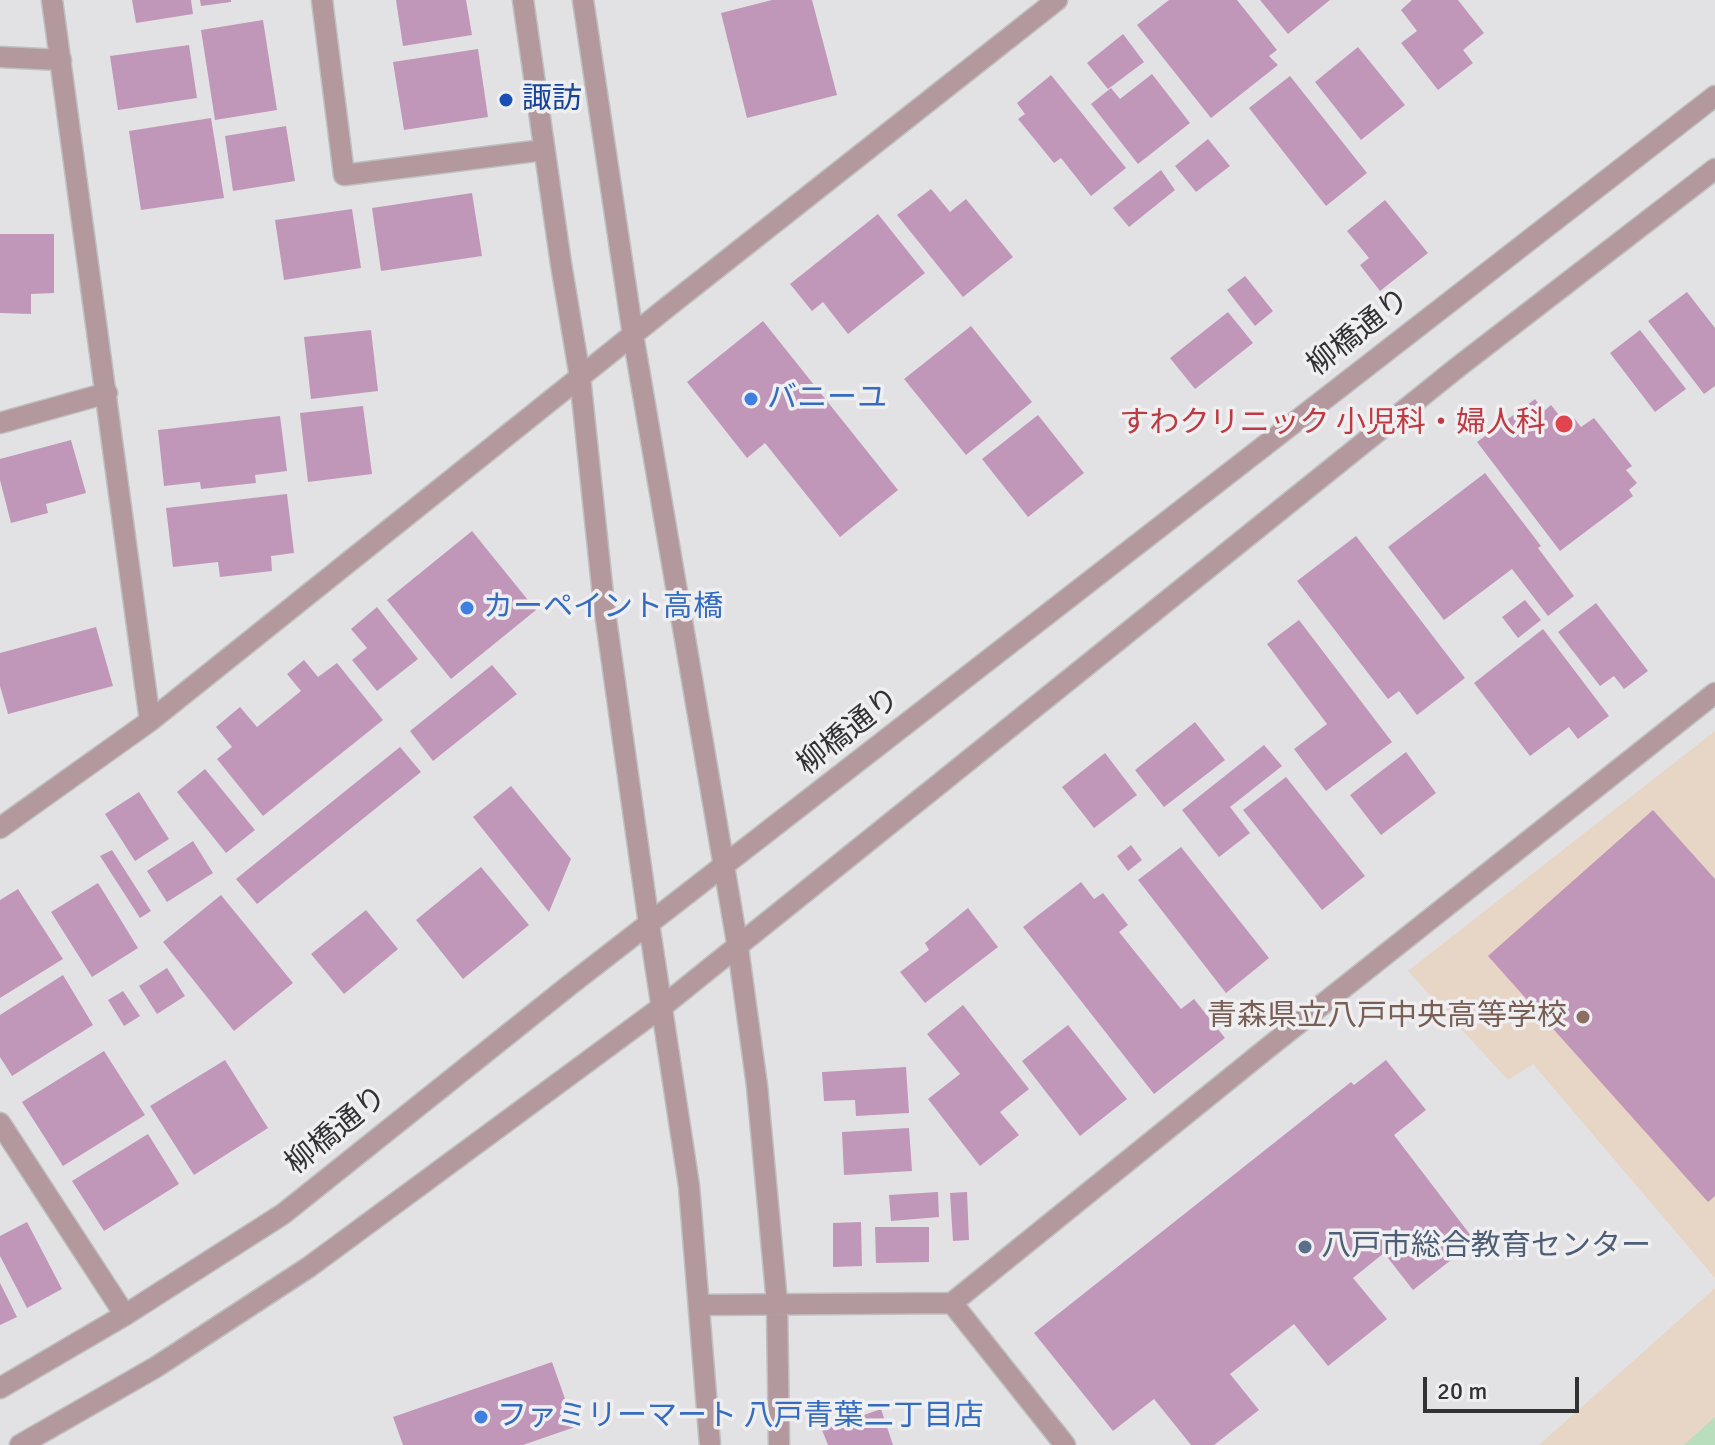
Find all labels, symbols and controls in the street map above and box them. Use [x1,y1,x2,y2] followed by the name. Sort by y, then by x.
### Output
[522,82,582,118] place label: 諏訪
[497,91,515,109] marker: 諏訪
[1301,282,1417,384] street label: 柳橋通り
[767,381,887,417] place label: バニーユ
[742,390,760,408] marker: バニーユ
[1119,406,1546,442] place label: すわクリニック 小児科・婦人科
[1553,413,1575,435] marker: すわクリニック 小児科・婦人科
[483,590,723,626] place label: カーペイント高橋
[458,599,476,617] marker: カーペイント高橋
[791,681,907,783] street label: 柳橋通り
[1207,999,1567,1035] place label: 青森県立八戸中央高等学校
[1574,1008,1592,1026] marker: 青森県立八戸中央高等学校
[279,1079,395,1183] street label: 柳橋通り
[1321,1229,1651,1265] place label: 八戸市総合教育センター
[1296,1238,1314,1256] marker: 八戸市総合教育センター
[1427,1361,1583,1411] scale bar
[1437,1376,1487,1406] text: 20 m
[497,1399,984,1435] place label: ファミリーマート 八戸青葉二丁目店
[472,1408,490,1426] marker: ファミリーマート 八戸青葉二丁目店

